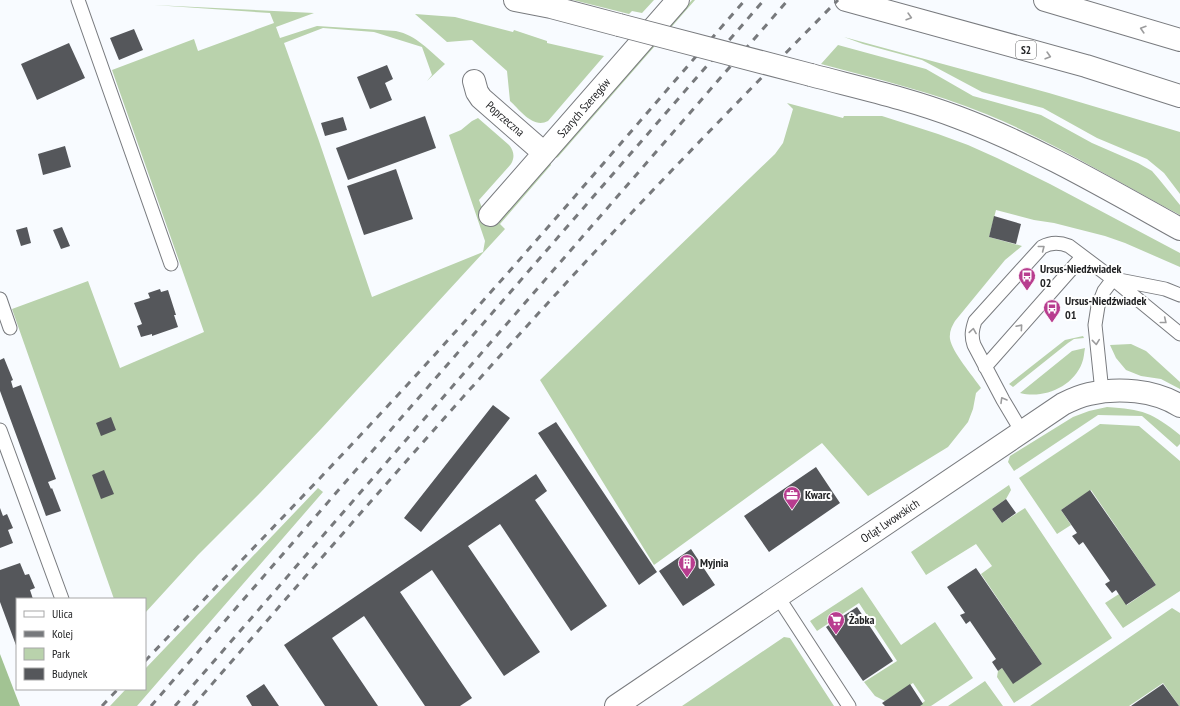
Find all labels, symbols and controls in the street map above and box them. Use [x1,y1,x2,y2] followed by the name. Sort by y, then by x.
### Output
[905,12,912,21] one-way arrow
[1139,25,1146,34] one-way arrow
[1016,41,1036,59] road number: S2
[1044,51,1051,59] one-way arrow
[554,74,614,140] street label: Szarych Szeregów
[483,98,528,140] street label: Poprzeczna
[1038,246,1045,253] one-way arrow
[1040,261,1122,290] place label: Ursus-Niedźwiadek 02
[1017,266,1037,291] bus stop icon: Ursus-Niedźwiadek 02
[1065,293,1147,322] place label: Ursus-Niedźwiadek 01
[1042,298,1062,323] bus stop icon: Ursus-Niedźwiadek 01
[1160,317,1167,324] one-way arrow
[1016,324,1023,332] one-way arrow
[968,328,977,334] one-way arrow
[1092,339,1101,345] one-way arrow
[1000,397,1007,404] one-way arrow
[782,485,802,510] office icon: Kwarc
[805,487,831,502] place label: Kwarc
[857,495,922,546] street label: Orląt Lwowskich
[677,553,697,578] building icon: Myjnia
[700,555,729,570] place label: Myjnia
[16,598,146,690] legend
[52,606,73,621] text: Ulica
[826,610,846,635] supermarket icon: Żabka
[849,612,874,627] place label: Żabka
[52,626,73,641] text: Kolej
[52,646,70,661] text: Park
[52,666,88,681] text: Budynek

